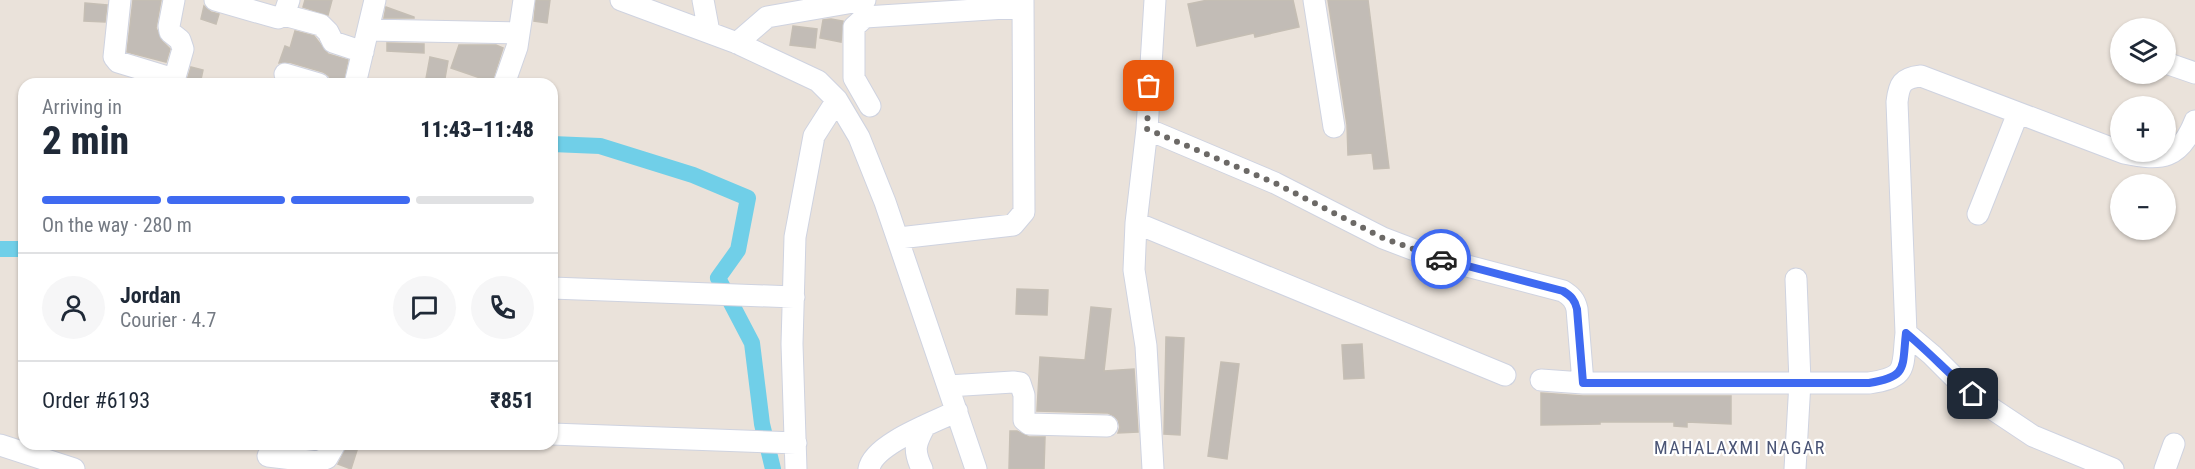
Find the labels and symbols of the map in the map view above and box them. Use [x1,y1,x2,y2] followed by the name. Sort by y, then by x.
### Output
[1123,60,1174,111] pin
[1411,229,1471,289] courier
[1947,368,1998,419] pin
[1654,437,1826,458] district label: MAHALAXMI NAGAR

